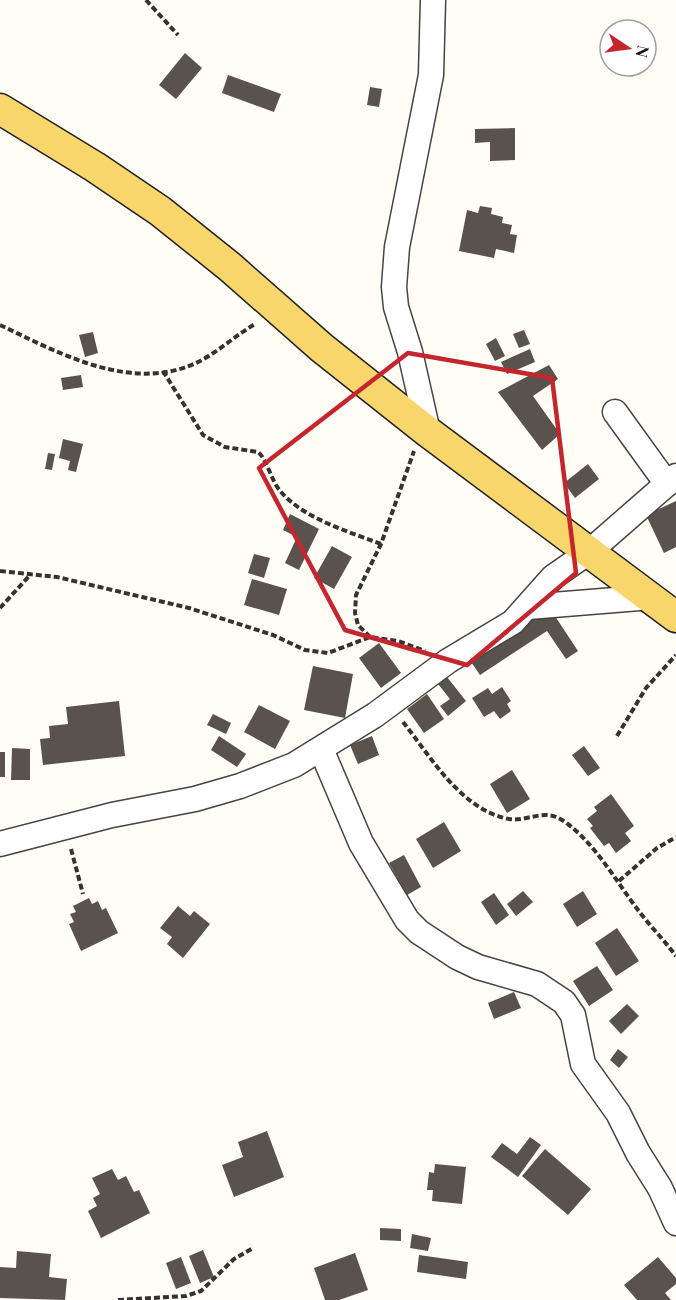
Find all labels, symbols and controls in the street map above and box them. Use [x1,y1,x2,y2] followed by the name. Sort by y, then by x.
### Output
[598,18,658,78] north arrow
[631,43,655,60] text: N

